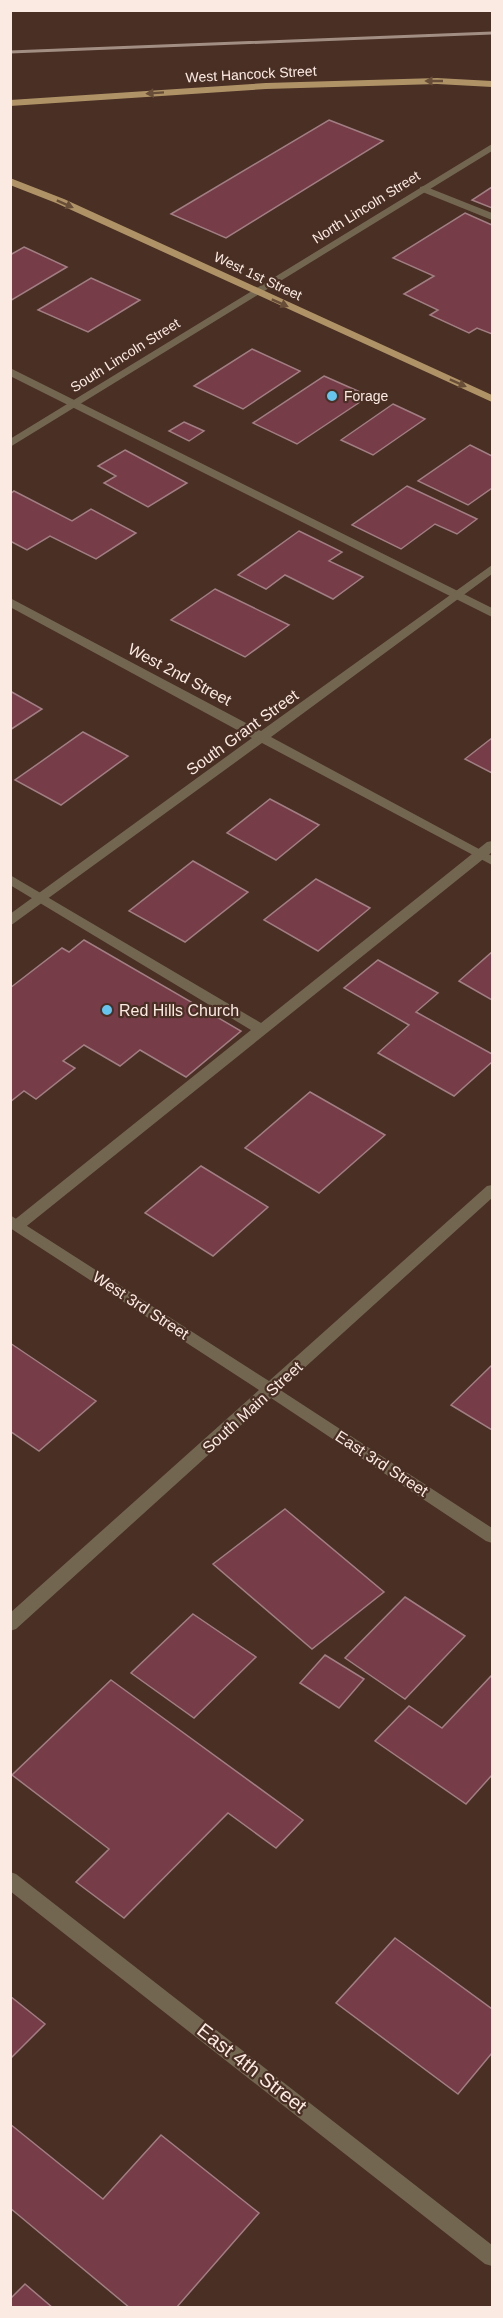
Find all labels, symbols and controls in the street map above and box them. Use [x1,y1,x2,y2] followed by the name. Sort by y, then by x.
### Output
[185,63,317,85] street label: West Hancock Street
[425,76,444,86] one-way arrow
[146,89,165,98] one-way arrow
[309,167,423,247] street label: North Lincoln Street
[56,199,73,208] one-way arrow
[211,249,305,303] street label: West 1st Street
[271,298,289,308] one-way arrow
[67,315,183,395] street label: South Lincoln Street
[449,378,467,388] one-way arrow
[344,388,389,404] place label: Forage
[325,389,339,403] marker: Forage
[125,640,235,709] street label: West 2nd Street
[183,686,302,778] street label: South Grant Street
[119,1002,239,1019] place label: Red Hills Church
[100,1003,114,1017] marker: Red Hills Church
[90,1268,192,1343] street label: West 3rd Street
[199,1358,306,1457] street label: South Main Street
[332,1427,432,1500] street label: East 3rd Street
[193,2019,311,2118] street label: East 4th Street

